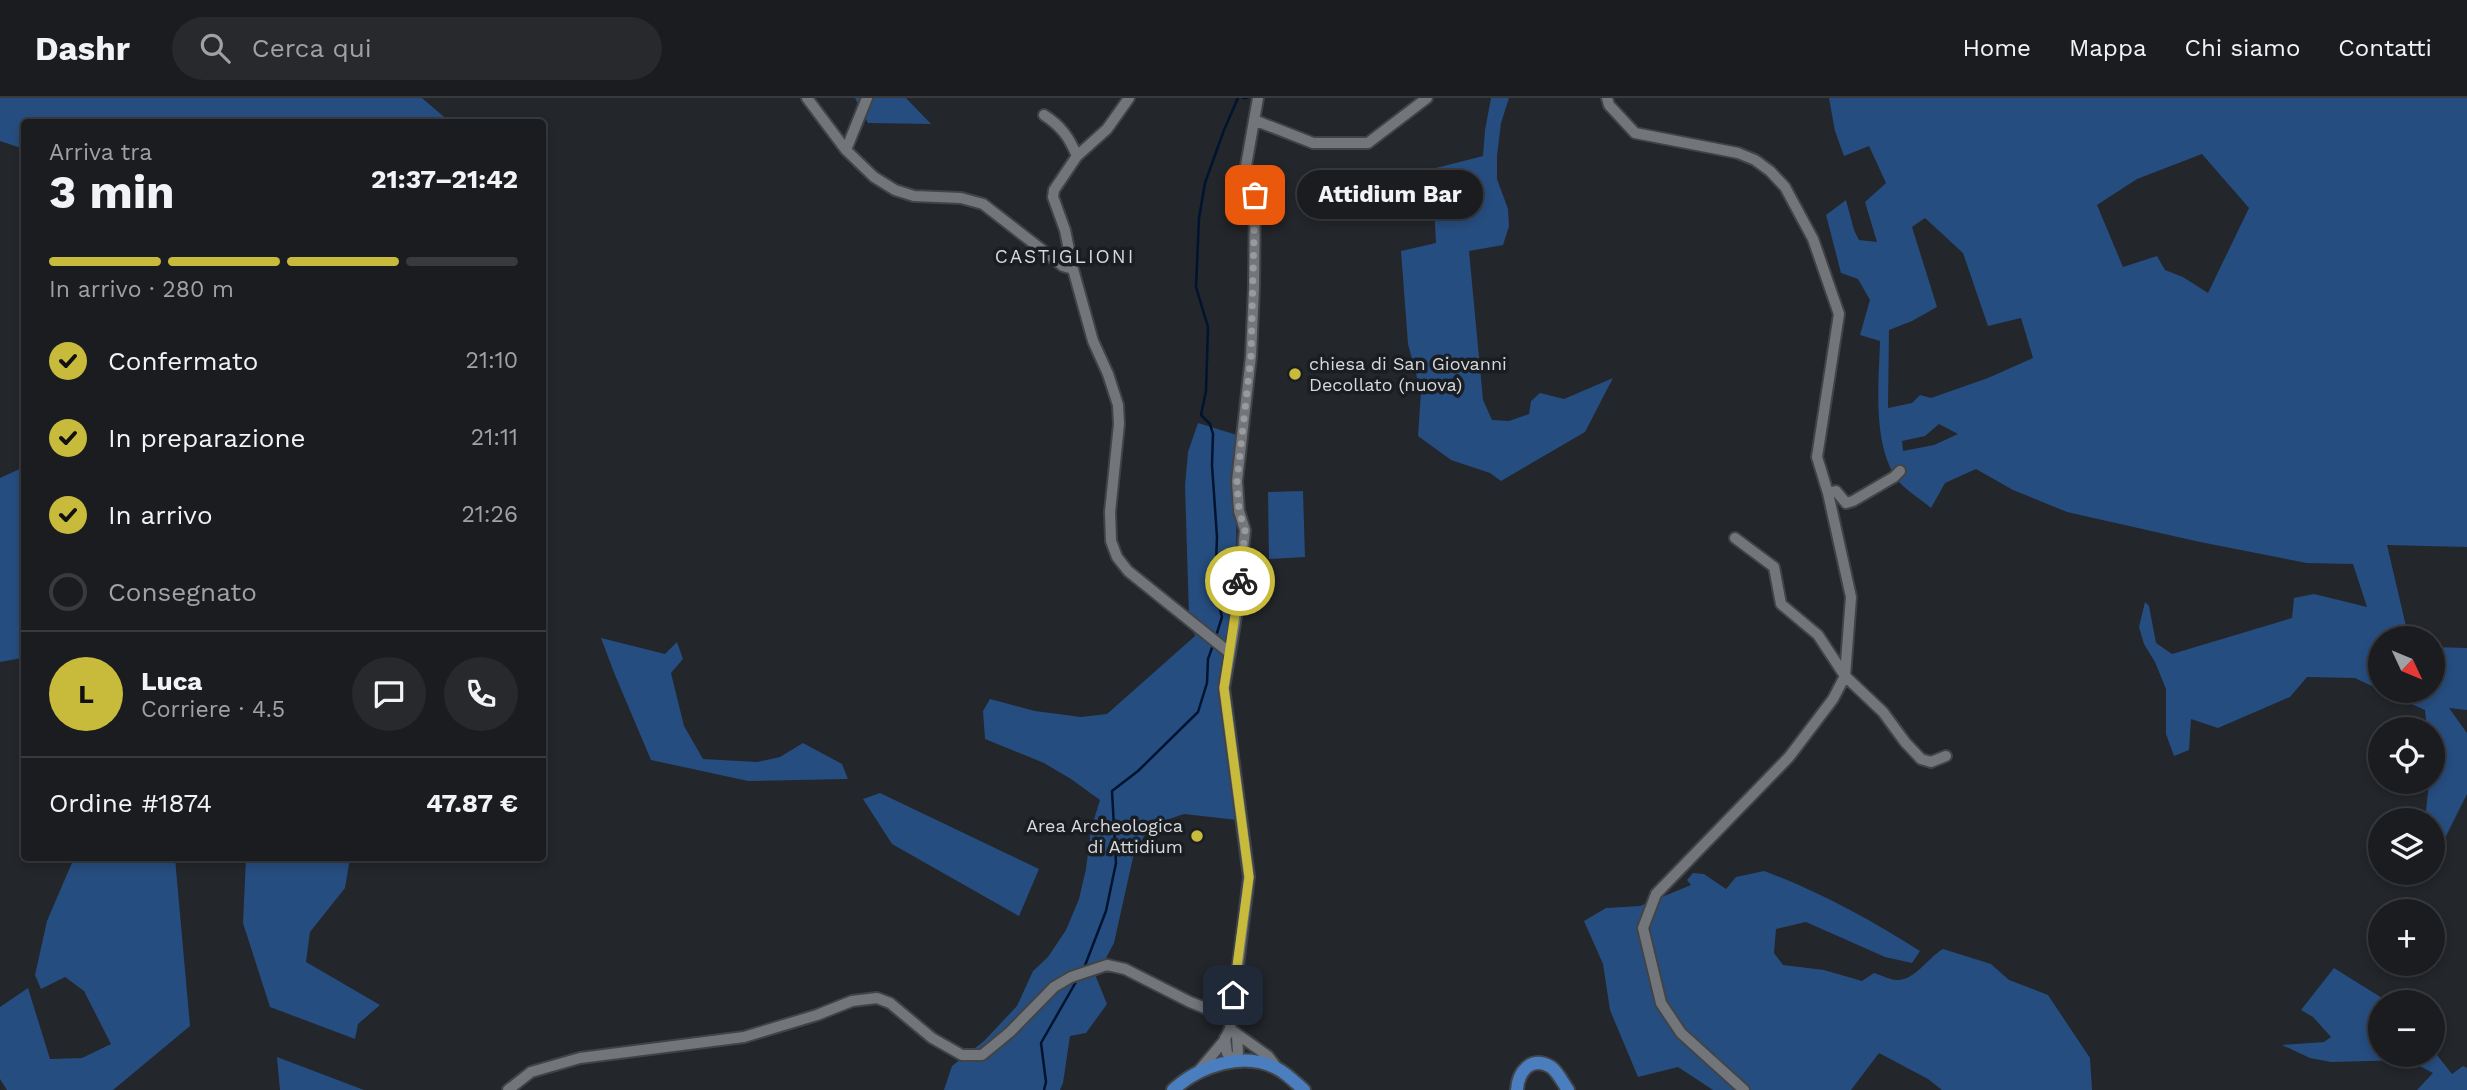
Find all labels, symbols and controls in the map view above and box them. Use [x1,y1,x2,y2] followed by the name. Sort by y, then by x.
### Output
[172,17,662,80] search box
[35,29,130,68] text: Dashr
[196,29,234,67] icon: search
[252,33,372,63] text: Cerca qui
[1962,34,2031,62] text: Home
[2069,34,2147,62] text: Mappa
[2185,34,2300,62] text: Chi siamo
[2338,34,2432,62] text: Contatti
[49,139,152,166] text: Arriva tra
[371,164,518,194] text: 21:37–21:42
[49,165,175,219] text: 3 min
[1225,165,1285,225] pin
[1297,170,1482,220] callout: Attidium Bar
[1236,176,1274,214] icon: bag
[1318,181,1462,208] text: Attidium Bar
[995,245,1135,268] district label: CASTIGLIONI
[49,276,234,303] text: In arrivo · 280 m
[49,342,87,380] icon: check
[108,346,258,376] text: Confermato
[466,347,518,374] text: 21:10
[1309,353,1507,395] place label: chiesa di San Giovanni Decollato (nuova)
[1287,366,1303,382] marker: chiesa di San Giovanni Decollato (nuova)
[49,419,87,457] icon: check
[108,423,306,453] text: In preparazione
[471,424,518,451] text: 21:11
[49,496,87,534] icon: check
[108,500,213,530] text: In arrivo
[461,501,518,528] text: 21:26
[1205,546,1275,616] courier
[1221,562,1259,600] icon: bike
[108,577,257,607] text: Consegnato
[2368,626,2445,704] north arrow
[2368,626,2445,1067] map controls
[352,657,426,731] button: chat
[444,657,518,731] button: phone
[141,666,202,696] text: Luca
[78,679,94,709] text: L
[141,696,285,723] text: Corriere · 4.5
[2368,717,2445,794] button: locate
[49,788,212,818] text: Ordine #1874
[426,788,518,818] text: 47.87 €
[2368,808,2445,885] button: layers
[1026,815,1183,857] place label: Area Archeologica di Attidium
[1189,828,1205,844] marker: Area Archeologica di Attidium
[2368,899,2445,976] button: +
[1203,965,1263,1025] pin
[1214,976,1252,1014] icon: home
[2368,990,2445,1067] button: −

